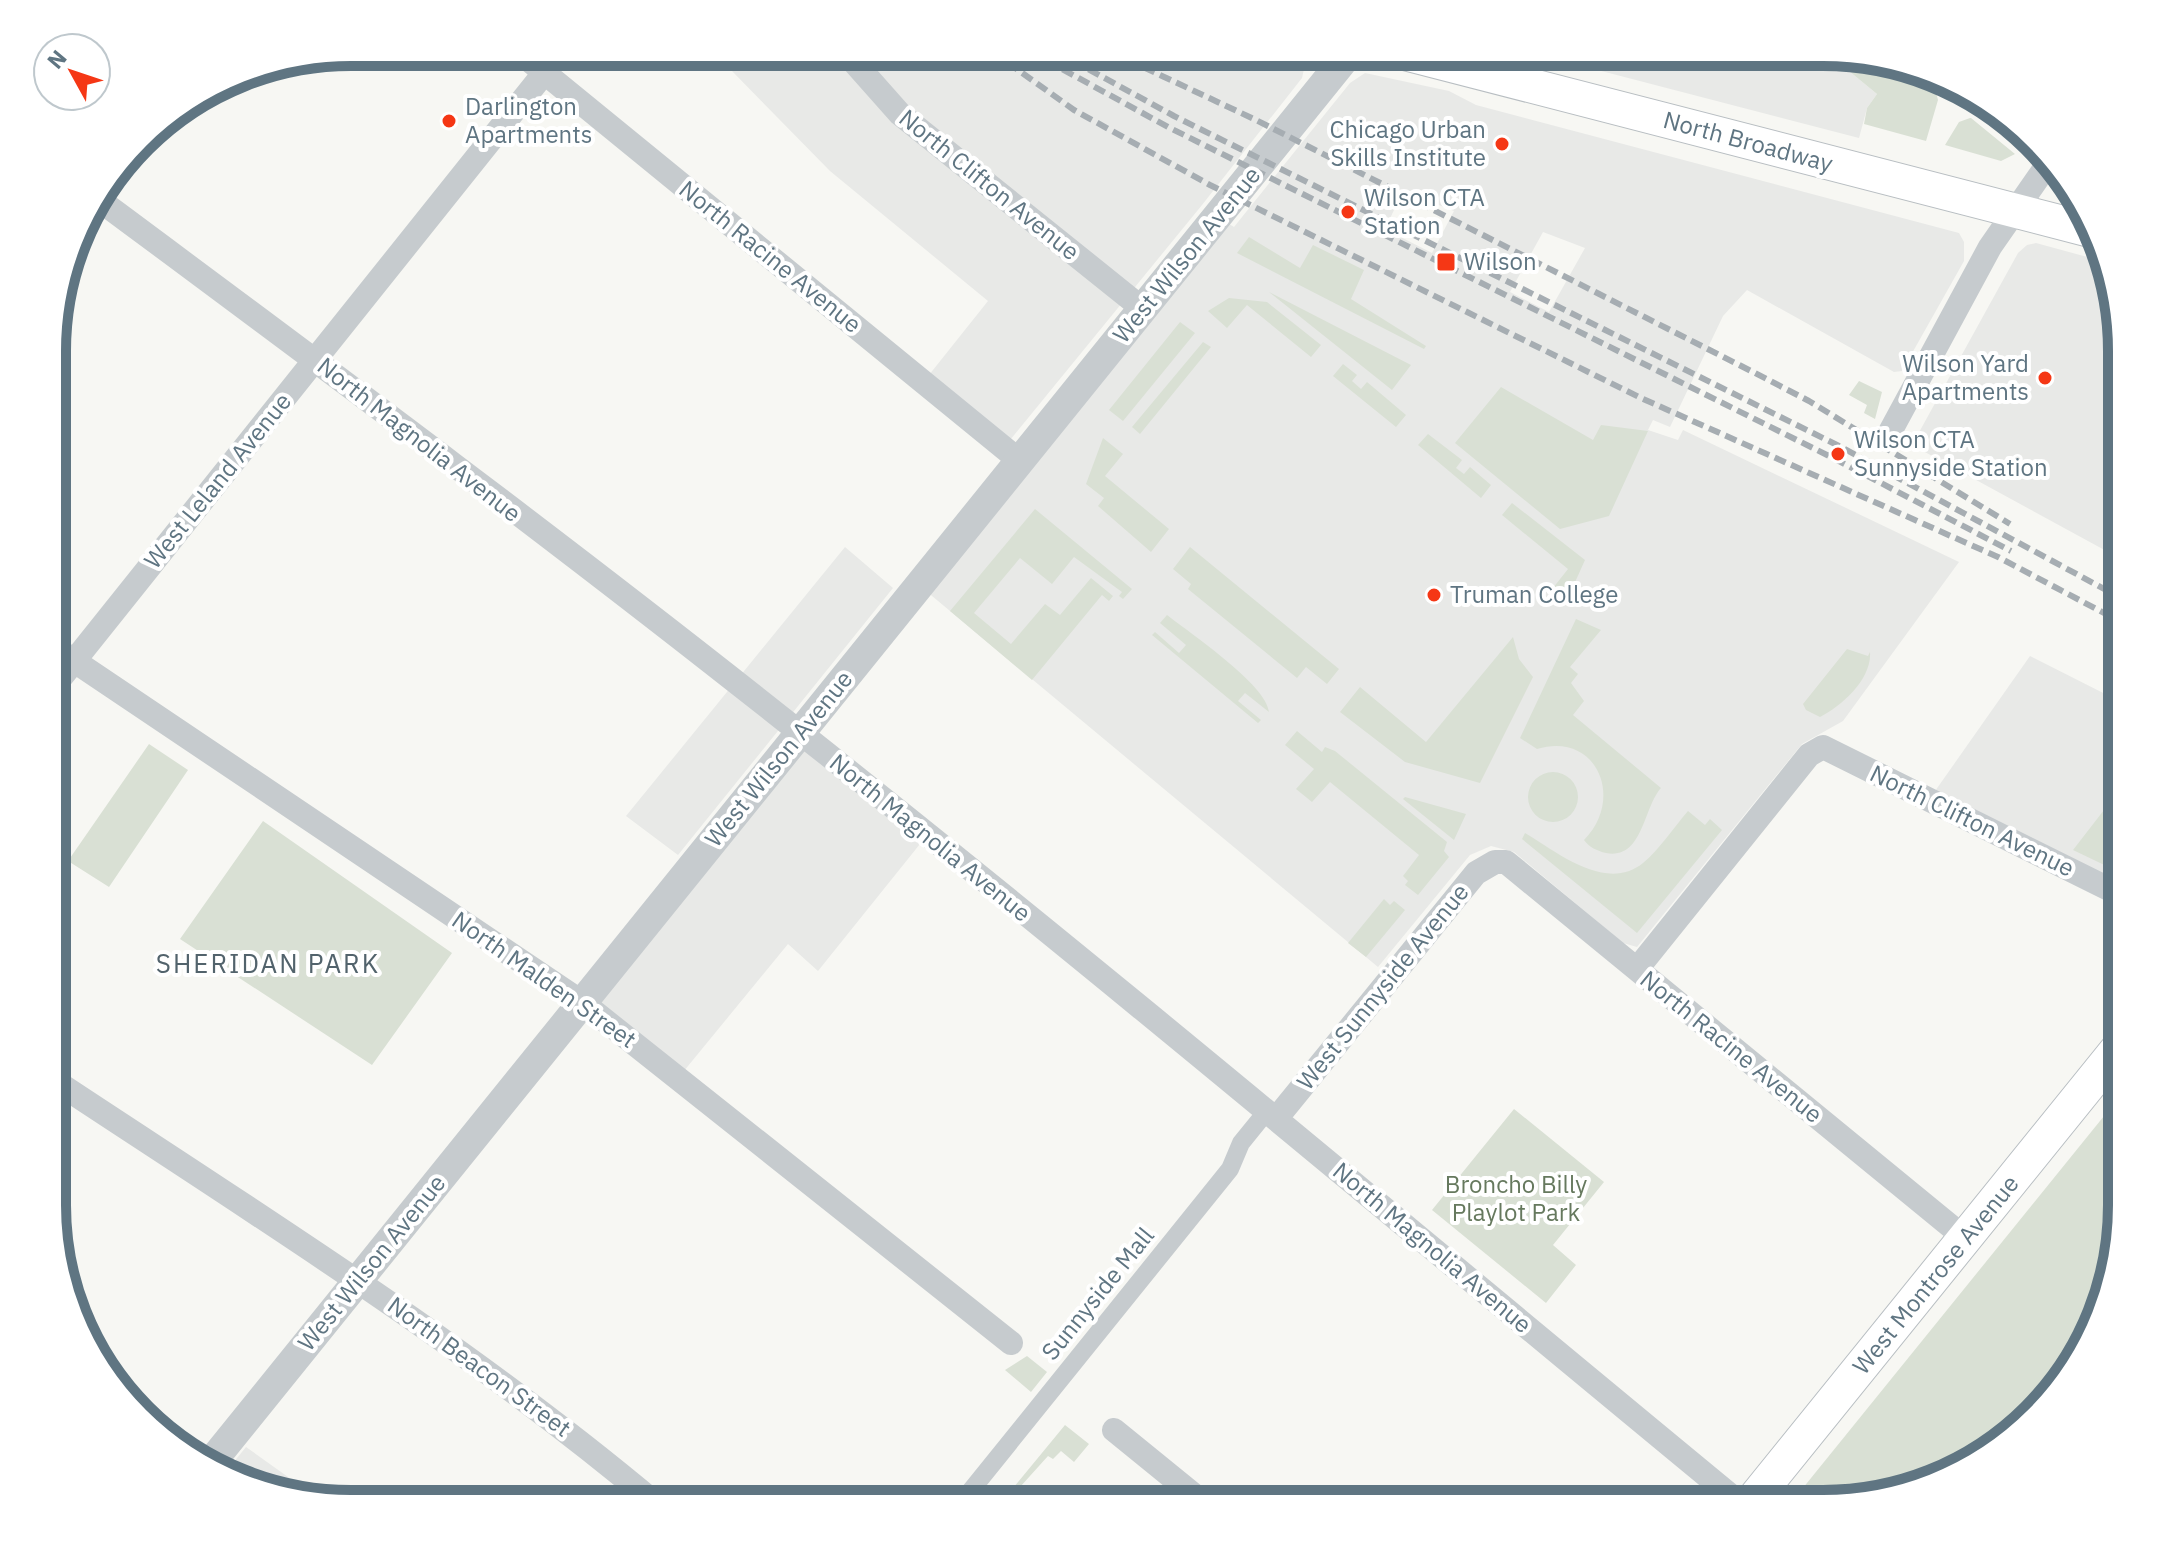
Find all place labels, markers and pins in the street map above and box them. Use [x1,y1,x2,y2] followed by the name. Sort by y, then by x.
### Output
[465,90,592,150] place label: Darlington Apartments
[440,112,458,130] marker: Darlington Apartments
[1329,113,1486,173] place label: Chicago Urban Skills Institute
[1493,135,1511,153] marker: Chicago Urban Skills Institute
[1364,181,1485,241] place label: Wilson CTA Station
[1339,203,1357,221] marker: Wilson CTA Station
[1464,245,1537,277] place label: Wilson
[1435,251,1457,273] marker: Wilson
[1902,347,2029,407] place label: Wilson Yard Apartments
[2036,369,2054,387] marker: Wilson Yard Apartments
[1854,423,2048,483] place label: Wilson CTA Sunnyside Station
[1829,445,1847,463] marker: Wilson CTA Sunnyside Station
[1450,578,1618,610] place label: Truman College
[1425,586,1443,604] marker: Truman College

